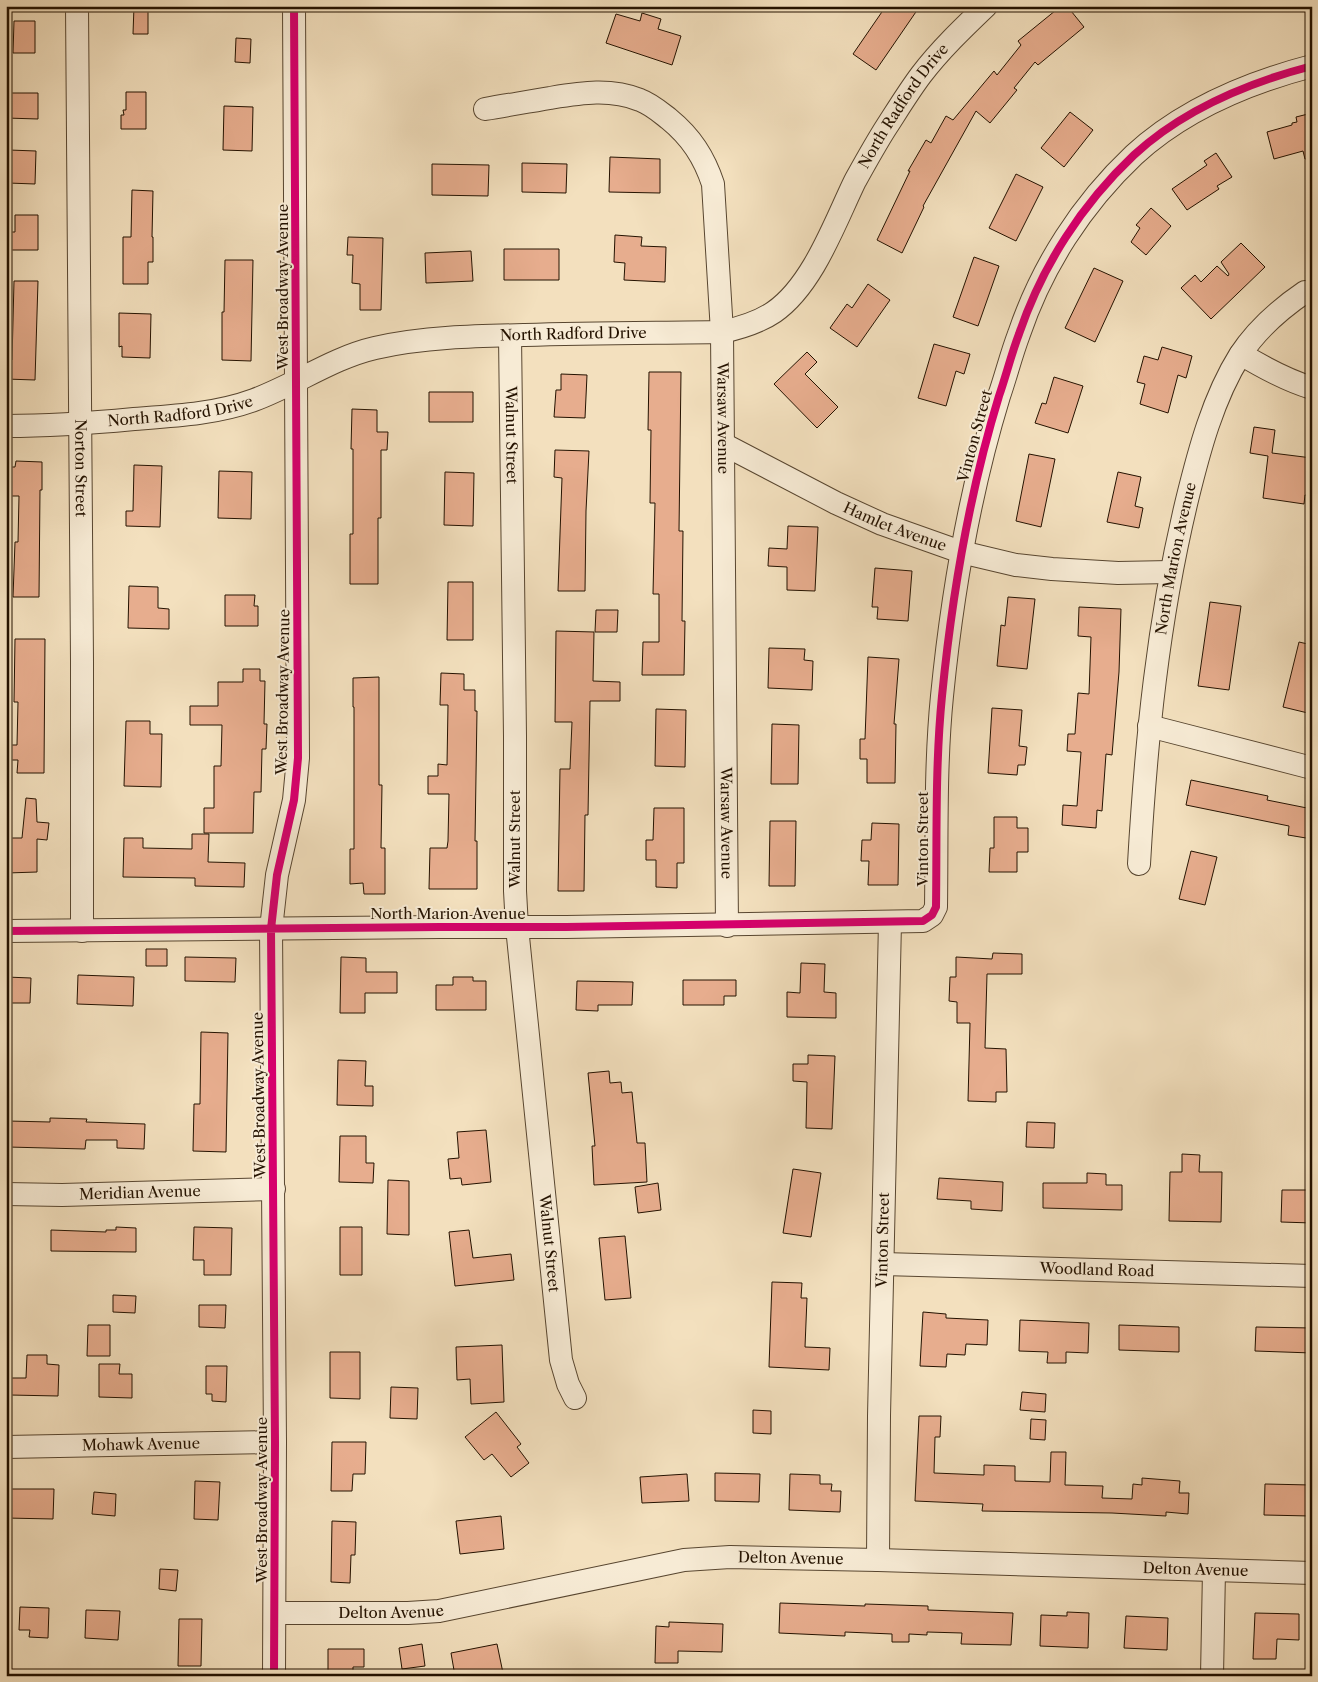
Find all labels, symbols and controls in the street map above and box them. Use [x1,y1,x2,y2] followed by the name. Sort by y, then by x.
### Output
[854,39,952,172] street label: North Radford Drive
[273,204,292,371] street label: West Broadway Avenue
[500,323,647,345] street label: North Radford Drive
[713,361,733,474] street label: Warsaw Avenue
[502,385,522,485] street label: Walnut Street
[953,387,996,485] street label: Vinton Street
[107,391,255,430] street label: North Radford Drive
[71,419,91,518] street label: Norton Street
[1151,480,1200,636] street label: North Marion Avenue
[840,498,949,555] street label: Hamlet Avenue
[272,609,293,776] street label: West Broadway Avenue
[717,766,737,879] street label: Warsaw Avenue
[505,789,524,889] street label: Walnut Street
[913,791,932,888] street label: Vinton Street
[370,904,526,923] street label: North Marion Avenue
[248,1012,269,1179] street label: West Broadway Avenue
[79,1181,201,1204] street label: Meridian Avenue
[872,1192,893,1289] street label: Vinton Street
[535,1193,564,1294] street label: Walnut Street
[1038,1258,1155,1281] street label: Woodland Road
[252,1417,271,1584] street label: West Broadway Avenue
[82,1433,200,1455] street label: Mohawk Avenue
[738,1547,844,1568] street label: Delton Avenue
[1142,1558,1249,1580] street label: Delton Avenue
[338,1600,446,1622] street label: Delton Avenue

